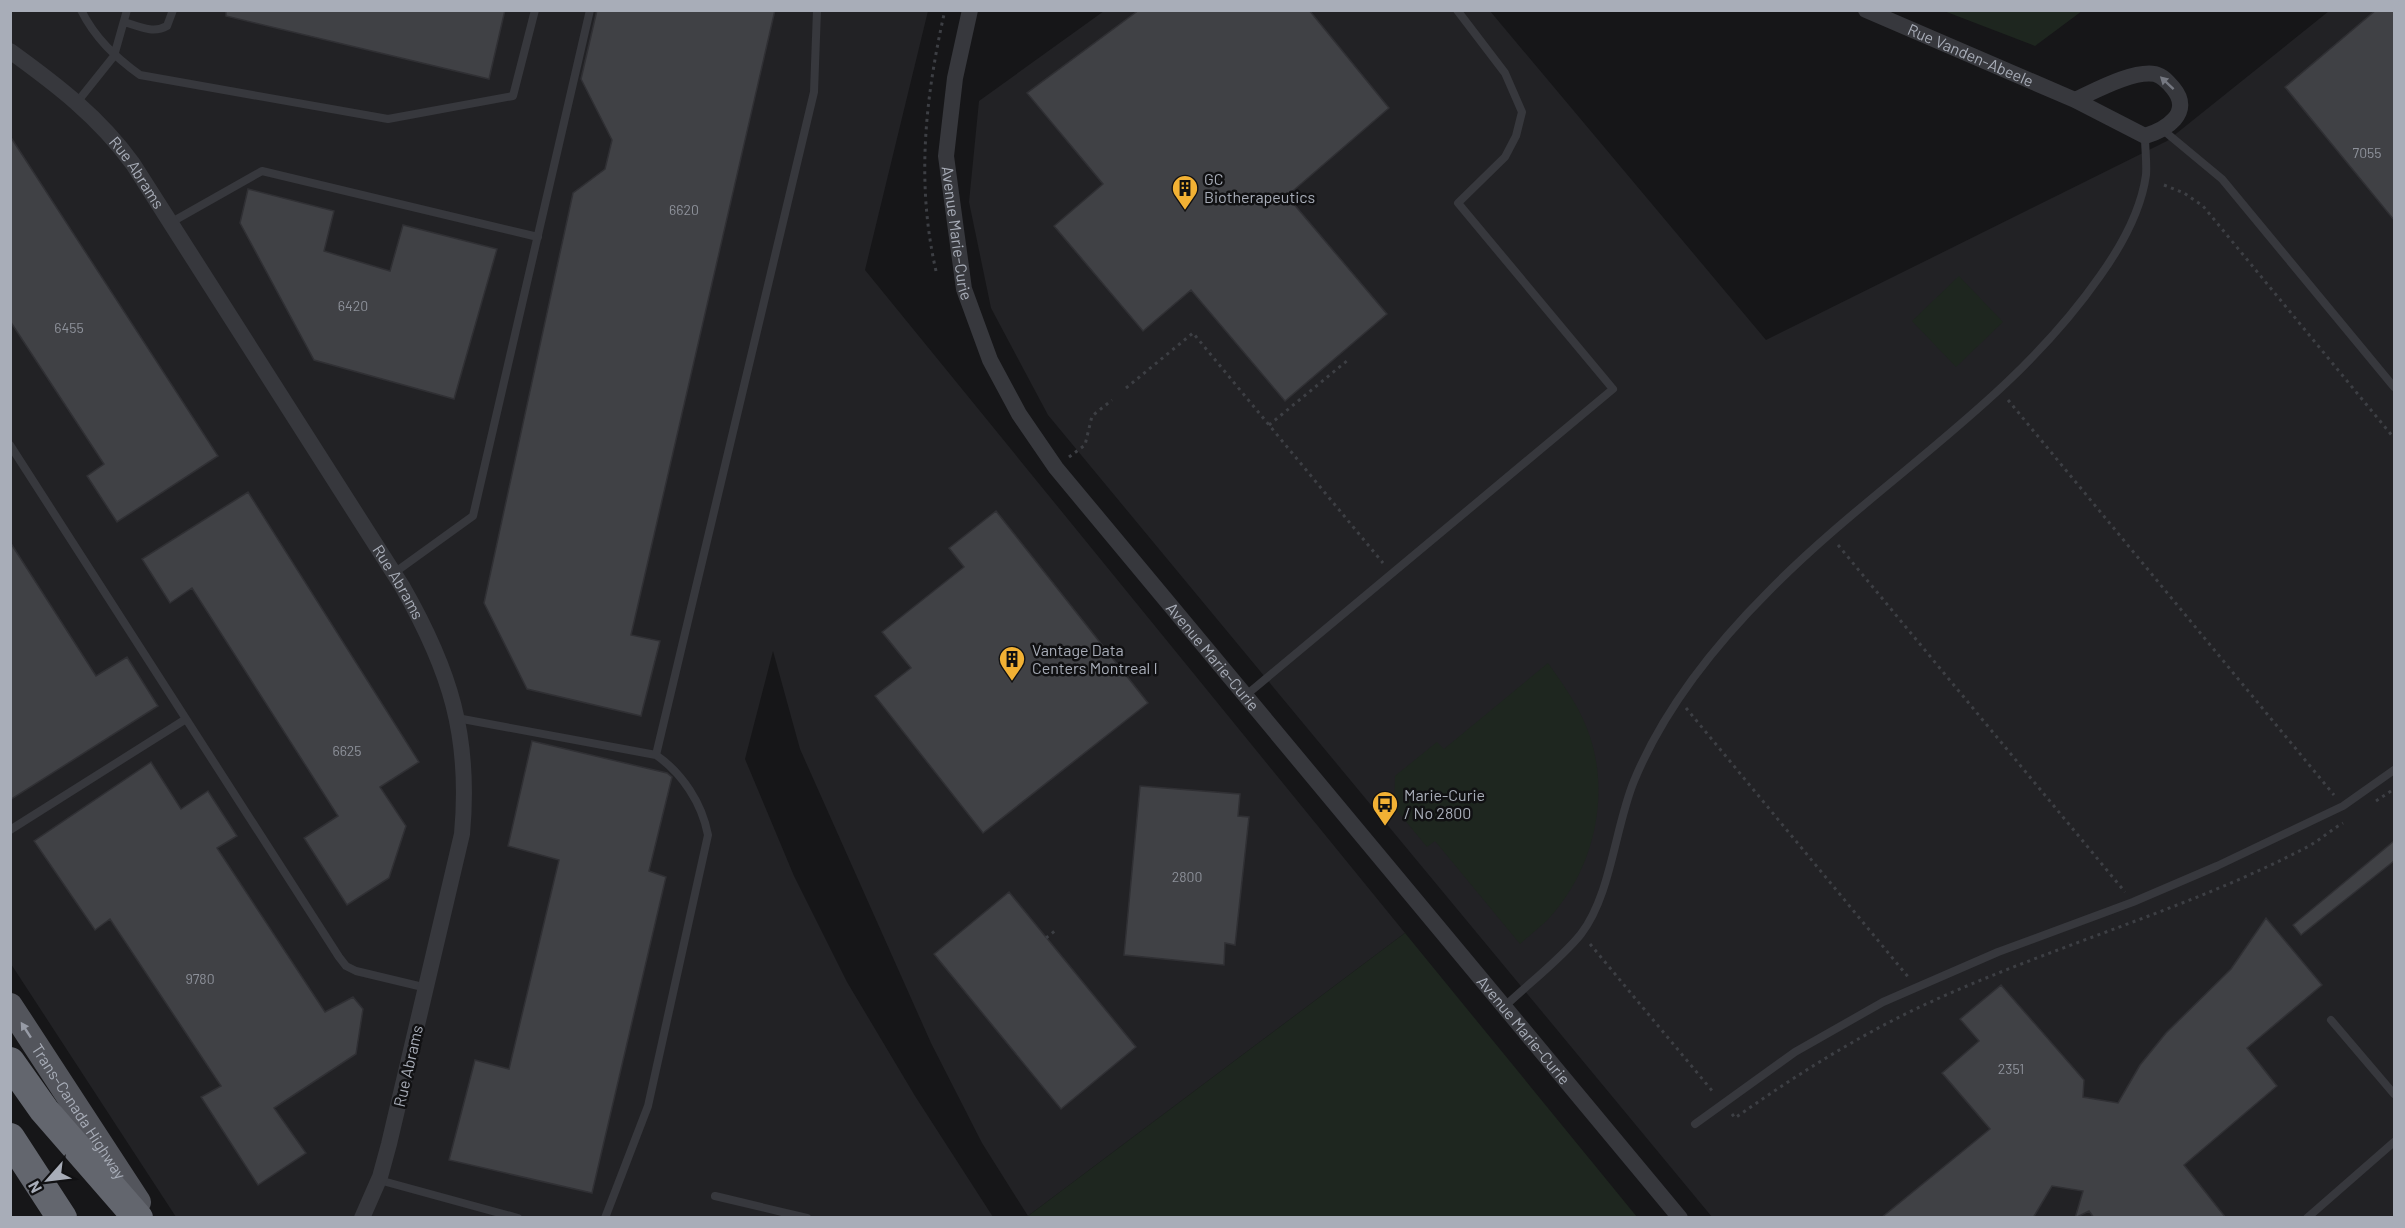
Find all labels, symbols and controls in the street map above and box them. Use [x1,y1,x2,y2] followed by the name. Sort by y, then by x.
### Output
[1905,19,2037,90] street label: Rue Vanden-Abeele
[2160,77,2175,90] one-way arrow
[106,132,169,212] street label: Rue Abrams
[2353,144,2381,161] house number: 7055
[938,165,977,303] street label: Avenue Marie-Curie
[1204,169,1315,206] place label: GC Biotherapeutics
[1170,173,1200,211] building icon: GC Biotherapeutics
[669,201,699,218] house number: 6620
[338,297,368,314] house number: 6420
[54,319,84,336] house number: 6455
[369,541,428,622] street label: Rue Abrams
[1163,598,1264,714] street label: Avenue Marie-Curie
[1032,640,1158,677] place label: Vantage Data Centers Montreal I
[997,644,1027,682] building icon: Vantage Data Centers Montreal I
[332,742,362,759] house number: 6625
[1404,785,1485,822] place label: Marie-Curie / No 2800
[1370,789,1400,827] bus stop icon: Marie-Curie / No 2800
[1172,868,1202,885] house number: 2800
[185,970,215,987] house number: 9780
[1474,972,1575,1088] street label: Avenue Marie-Curie
[21,1022,32,1038] one-way arrow
[389,1023,426,1109] street label: Rue Abrams
[28,1040,131,1183] street label: Trans-Canada Highway
[1998,1060,2024,1077] house number: 2351
[18,1150,78,1210] north arrow
[23,1178,45,1196] text: N

